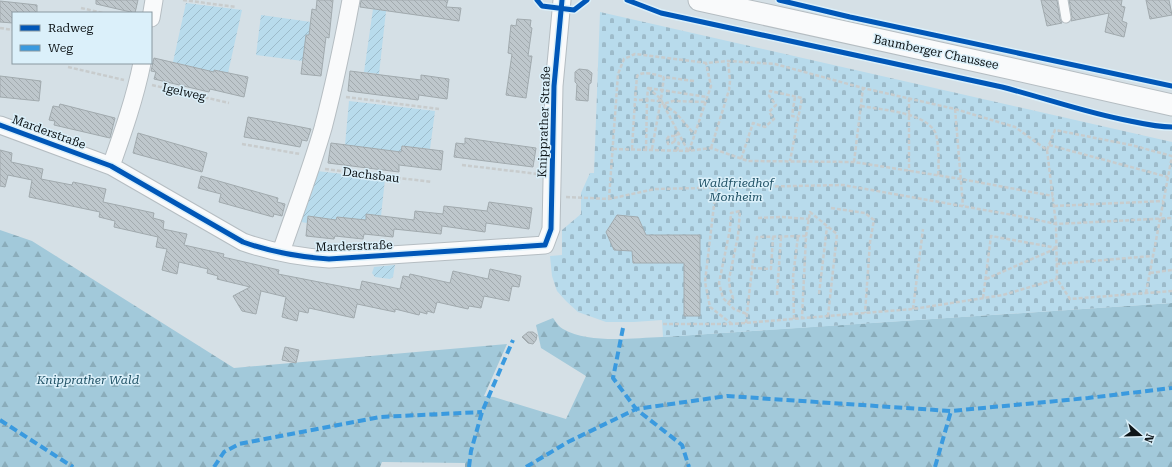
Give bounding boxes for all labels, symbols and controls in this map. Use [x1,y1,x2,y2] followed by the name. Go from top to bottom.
[12,12,152,64] legend
[48,21,94,35] text: Radweg
[872,32,1000,72] street label: Baumberger Chaussee
[48,41,73,55] text: Weg
[535,66,553,178] street label: Knipprather Straße
[161,80,207,104] street label: Igelweg
[10,112,88,152] street label: Marderstraße
[342,165,401,186] street label: Dachsbau
[698,176,775,204] park label: Waldfriedhof Monheim
[315,238,393,254] street label: Marderstraße
[36,373,140,387] park label: Knipprather Wald
[1120,415,1160,455] north arrow
[1141,432,1156,445] text: N

